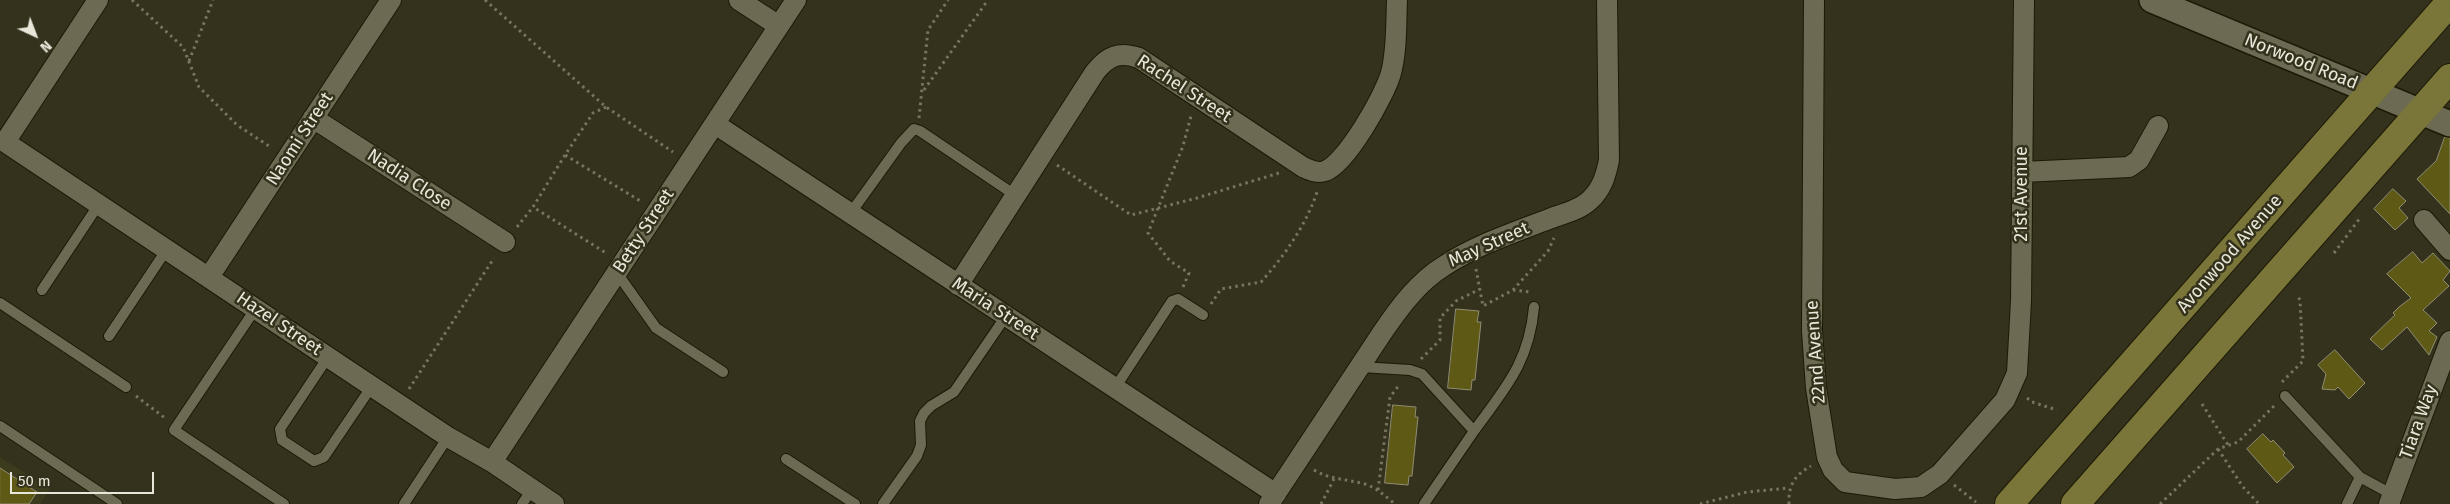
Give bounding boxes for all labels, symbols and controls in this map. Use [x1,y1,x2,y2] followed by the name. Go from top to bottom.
[10,10,60,60] north arrow
[2241,29,2361,95] street label: Norwood Road
[36,37,55,56] text: N
[1133,50,1235,128] street label: Rachel Street
[262,88,338,190] street label: Naomi Street
[363,145,455,215] street label: Nadia Close
[2011,146,2033,242] street label: 21st Avenue
[609,185,679,277] street label: Betty Street
[2173,191,2287,317] street label: Avonwood Avenue
[1445,218,1533,272] street label: May Street
[948,273,1042,345] street label: Maria Street
[232,288,326,360] street label: Hazel Street
[1802,300,1830,404] street label: 22nd Avenue
[2396,382,2442,462] street label: Tiara Way
[12,462,156,494] scale bar
[18,472,51,490] text: 50 m

